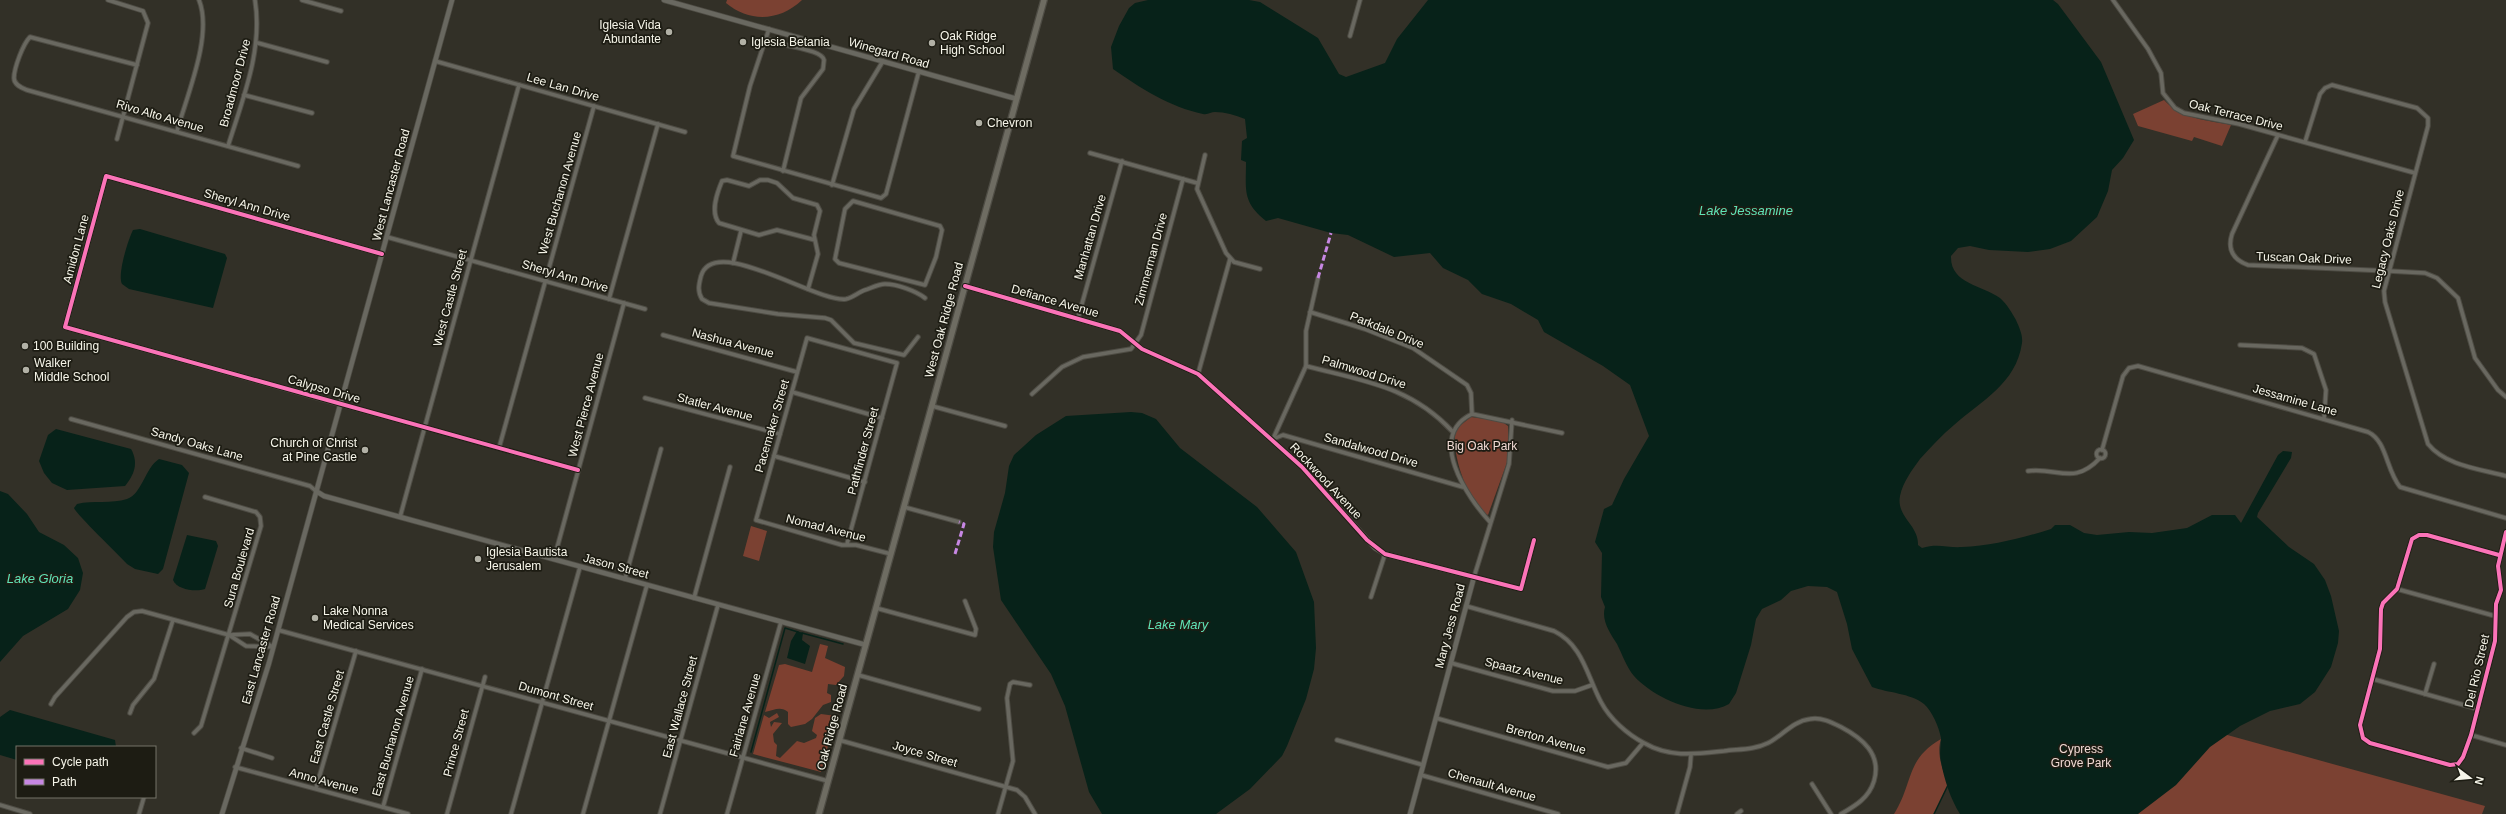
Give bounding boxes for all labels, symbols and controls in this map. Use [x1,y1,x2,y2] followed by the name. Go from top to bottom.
[599,18,661,46] place label: Iglesia Vida Abundante
[664,27,674,37] marker: Iglesia Vida Abundante
[940,29,1005,57] place label: Oak Ridge High School
[751,35,830,49] place label: Iglesia Betania
[847,35,931,71] street label: Winegard Road
[217,37,254,129] street label: Broadmoor Drive
[738,37,748,47] marker: Iglesia Betania
[927,38,937,48] marker: Oak Ridge High School
[525,70,601,104] street label: Lee Lan Drive
[115,97,206,135] street label: Rivo Alto Avenue
[2187,97,2285,134] street label: Oak Terrace Drive
[987,116,1032,130] place label: Chevron
[974,118,984,128] marker: Chevron
[369,128,413,242] street label: West Lancaster Road
[536,129,584,256] street label: West Buchanon Avenue
[202,186,292,224] street label: Sheryl Ann Drive
[2369,188,2407,290] street label: Legacy Oaks Drive
[1071,192,1109,281] street label: Manhattan Drive
[1699,203,1793,218] water label: Lake Jessamine
[1132,211,1170,307] street label: Zimmerman Drive
[60,213,92,285] street label: Amidon Lane
[430,247,470,348] street label: West Castle Street
[2256,249,2352,267] street label: Tuscan Oak Drive
[520,257,610,295] street label: Sheryl Ann Drive
[922,261,966,379] street label: West Oak Ridge Road
[1010,282,1101,320] street label: Defiance Avenue
[1348,309,1426,351] street label: Parkdale Drive
[690,325,776,361] street label: Nashua Avenue
[33,339,99,353] place label: 100 Building
[20,341,30,351] marker: 100 Building
[565,351,607,459] street label: West Pierce Avenue
[1320,353,1408,392] street label: Palmwood Drive
[34,356,109,384] place label: Walker Middle School
[21,365,31,375] marker: Walker Middle School
[286,372,362,406] street label: Calypso Drive
[752,377,792,474] street label: Pacemaker Street
[2251,381,2339,419] street label: Jessamine Lane
[676,390,755,424] street label: Statler Avenue
[845,405,882,496] street label: Pathfinder Street
[149,424,245,464] street label: Sandy Oaks Lane
[1322,430,1420,470] street label: Sandalwood Drive
[270,436,358,464] place label: Church of Christ at Pine Castle
[1447,439,1518,453] park label: Big Oak Park
[1287,440,1365,522] street label: Rockwood Avenue
[360,445,370,455] marker: Church of Christ at Pine Castle
[785,511,868,545] street label: Nomad Avenue
[221,526,257,610] street label: Sura Boulevard
[486,545,568,573] place label: Iglesia Bautista Jerusalem
[582,551,651,582] street label: Jason Street
[473,554,483,564] marker: Iglesia Bautista Jerusalem
[7,571,73,586] water label: Lake Gloria
[1432,582,1468,670] street label: Mary Jess Road
[239,594,283,706] street label: East Lancaster Road
[323,604,414,632] place label: Lake Nonna Medical Services
[310,613,320,623] marker: Lake Nonna Medical Services
[1148,617,1210,632] water label: Lake Mary
[2462,632,2492,709] street label: Del Rio Street
[660,654,701,759] street label: East Wallace Street
[1483,654,1565,688] street label: Spaatz Avenue
[307,668,347,765] street label: East Castle Street
[726,671,764,759] street label: Fairlane Avenue
[369,674,417,798] street label: East Buchanon Avenue
[517,679,596,714] street label: Dumont Street
[814,682,850,772] street label: Oak Ridge Road
[440,707,472,778] street label: Prince Street
[1504,721,1588,757] street label: Brerton Avenue
[891,738,960,770] street label: Joyce Street
[2051,742,2112,770] park label: Cypress Grove Park
[16,746,156,798] legend
[52,755,109,769] text: Cycle path
[2450,758,2490,798] north arrow
[288,765,361,797] street label: Anno Avenue
[1446,766,1538,804] street label: Chenault Avenue
[52,775,77,789] text: Path
[2473,775,2486,786] text: N

